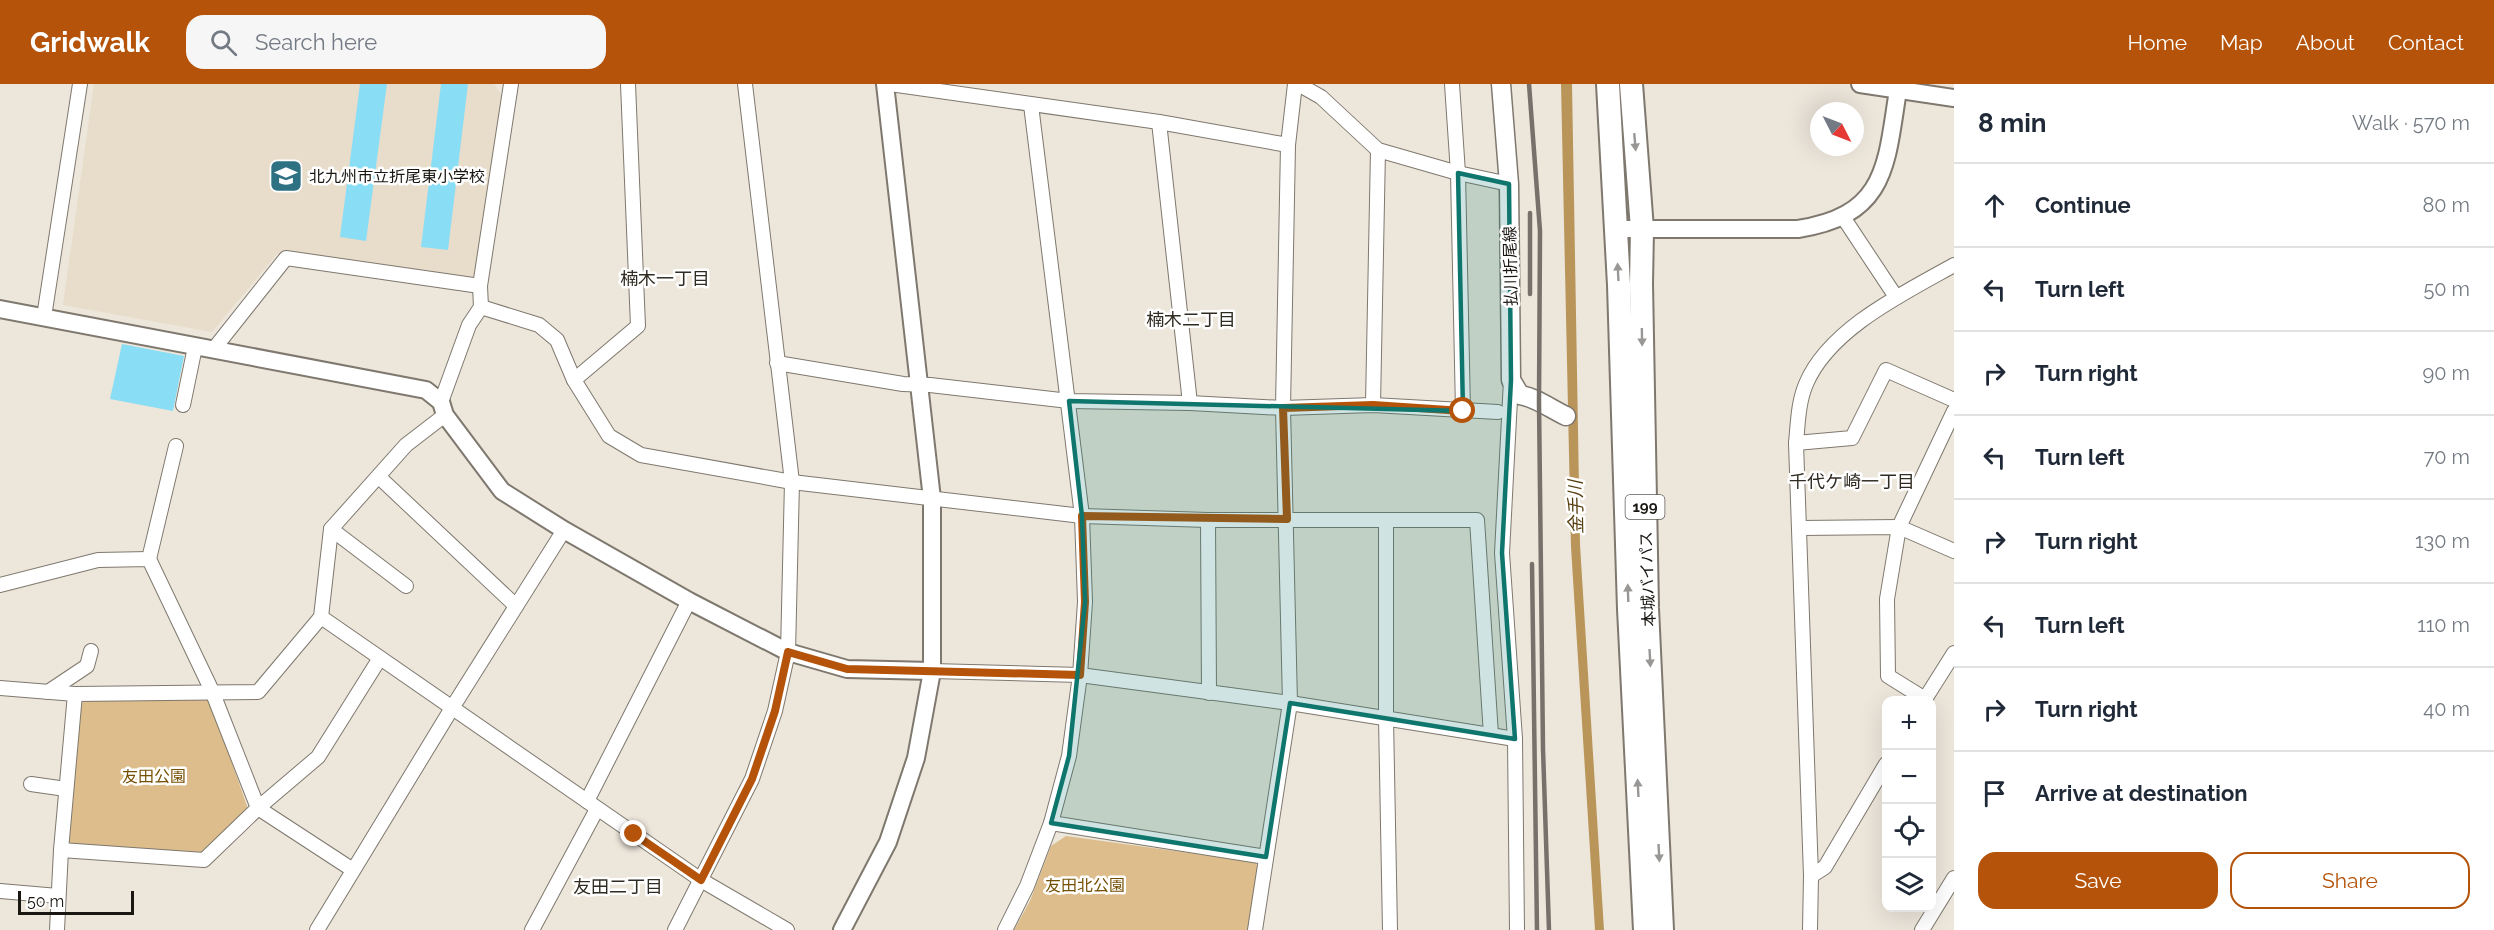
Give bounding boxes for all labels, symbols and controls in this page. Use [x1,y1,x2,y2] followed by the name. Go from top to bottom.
[186,15,606,69] search box
[30,26,150,59] text: Gridwalk
[207,26,240,59] icon: search
[255,29,377,55] text: Search here
[2128,30,2187,55] text: Home
[2220,30,2263,55] text: Map
[2296,30,2355,55] text: About
[2388,30,2464,55] text: Contact
[1810,102,1864,156] north arrow
[1978,108,2046,138] text: 8 min
[2352,111,2470,135] text: Walk · 570 m
[1630,133,1640,152] one-way arrow
[268,158,304,194] school or university icon: 北九州市立折尾東小学校
[309,167,485,186] place label: 北九州市立折尾東小学校
[1978,189,2011,222] icon: ahead
[2035,192,2131,218] text: Continue
[2422,193,2470,217] text: 80 m
[1500,226,1521,306] street label: 払川折尾線
[1614,263,1623,282] one-way arrow
[620,268,710,289] district label: 楠木一丁目
[1978,273,2011,306] icon: left
[2035,276,2125,302] text: Turn left
[2423,277,2470,301] text: 50 m
[1146,309,1236,330] district label: 楠木二丁目
[1637,328,1647,347] one-way arrow
[1978,357,2011,390] icon: right
[2035,360,2138,386] text: Turn right
[2423,361,2470,385] text: 90 m
[1449,397,1475,423] route start
[1978,441,2011,474] icon: left
[2035,444,2125,470] text: Turn left
[2424,445,2470,469] text: 70 m
[1789,471,1915,492] district label: 千代ケ崎一丁目
[1564,478,1586,534] water label: 金手川
[1626,495,1664,519] road number: 199
[1978,525,2011,558] icon: right
[2035,528,2138,554] text: Turn right
[2415,529,2470,553] text: 130 m
[1636,531,1659,627] street label: 本城バイパス
[1623,583,1633,602] one-way arrow
[1978,609,2011,642] icon: left
[2035,612,2125,638] text: Turn left
[2417,613,2470,637] text: 110 m
[1645,648,1654,667] one-way arrow
[1978,693,2011,726] icon: right
[1882,696,1936,912] map controls
[1882,696,1936,750] button: +
[2035,696,2138,722] text: Turn right
[2423,697,2470,721] text: 40 m
[1882,750,1936,804] button: −
[122,767,186,786] park label: 友田公園
[1978,777,2011,810] icon: arrive
[1634,778,1643,797] one-way arrow
[2035,780,2248,806] text: Arrive at destination
[1882,804,1936,858] button: locate
[620,820,646,846] route end
[1655,843,1664,862] one-way arrow
[1978,852,2218,909] button: Save
[2230,852,2470,909] button: Share
[1882,858,1936,912] button: layers
[573,876,663,897] district label: 友田二丁目
[1045,876,1125,895] park label: 友田北公園
[18,888,134,916] scale bar
[27,892,64,911] text: 50 m

